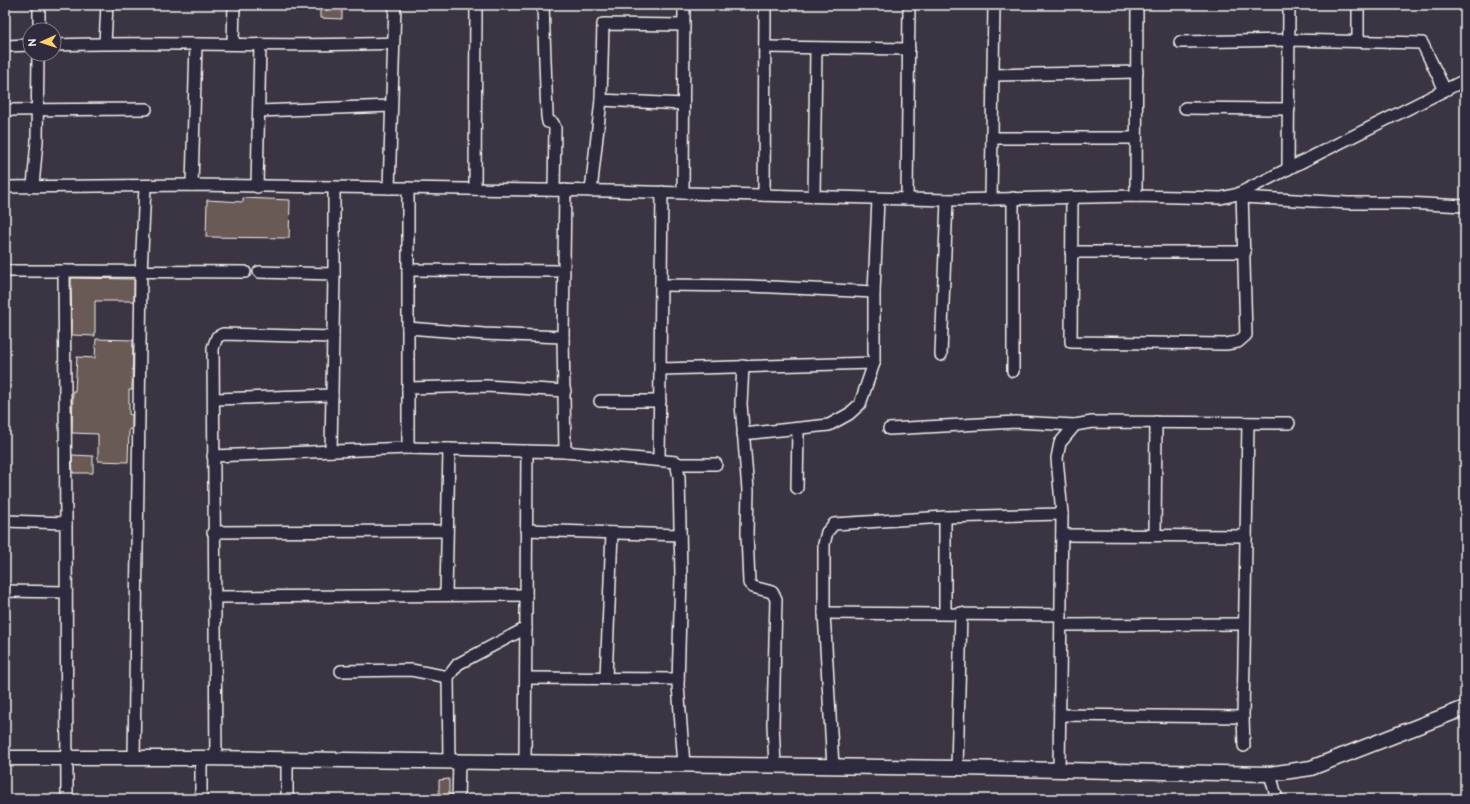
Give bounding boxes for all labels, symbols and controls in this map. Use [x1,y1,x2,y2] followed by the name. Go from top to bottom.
[22,22,62,62] north arrow
[26,38,39,47] text: N

